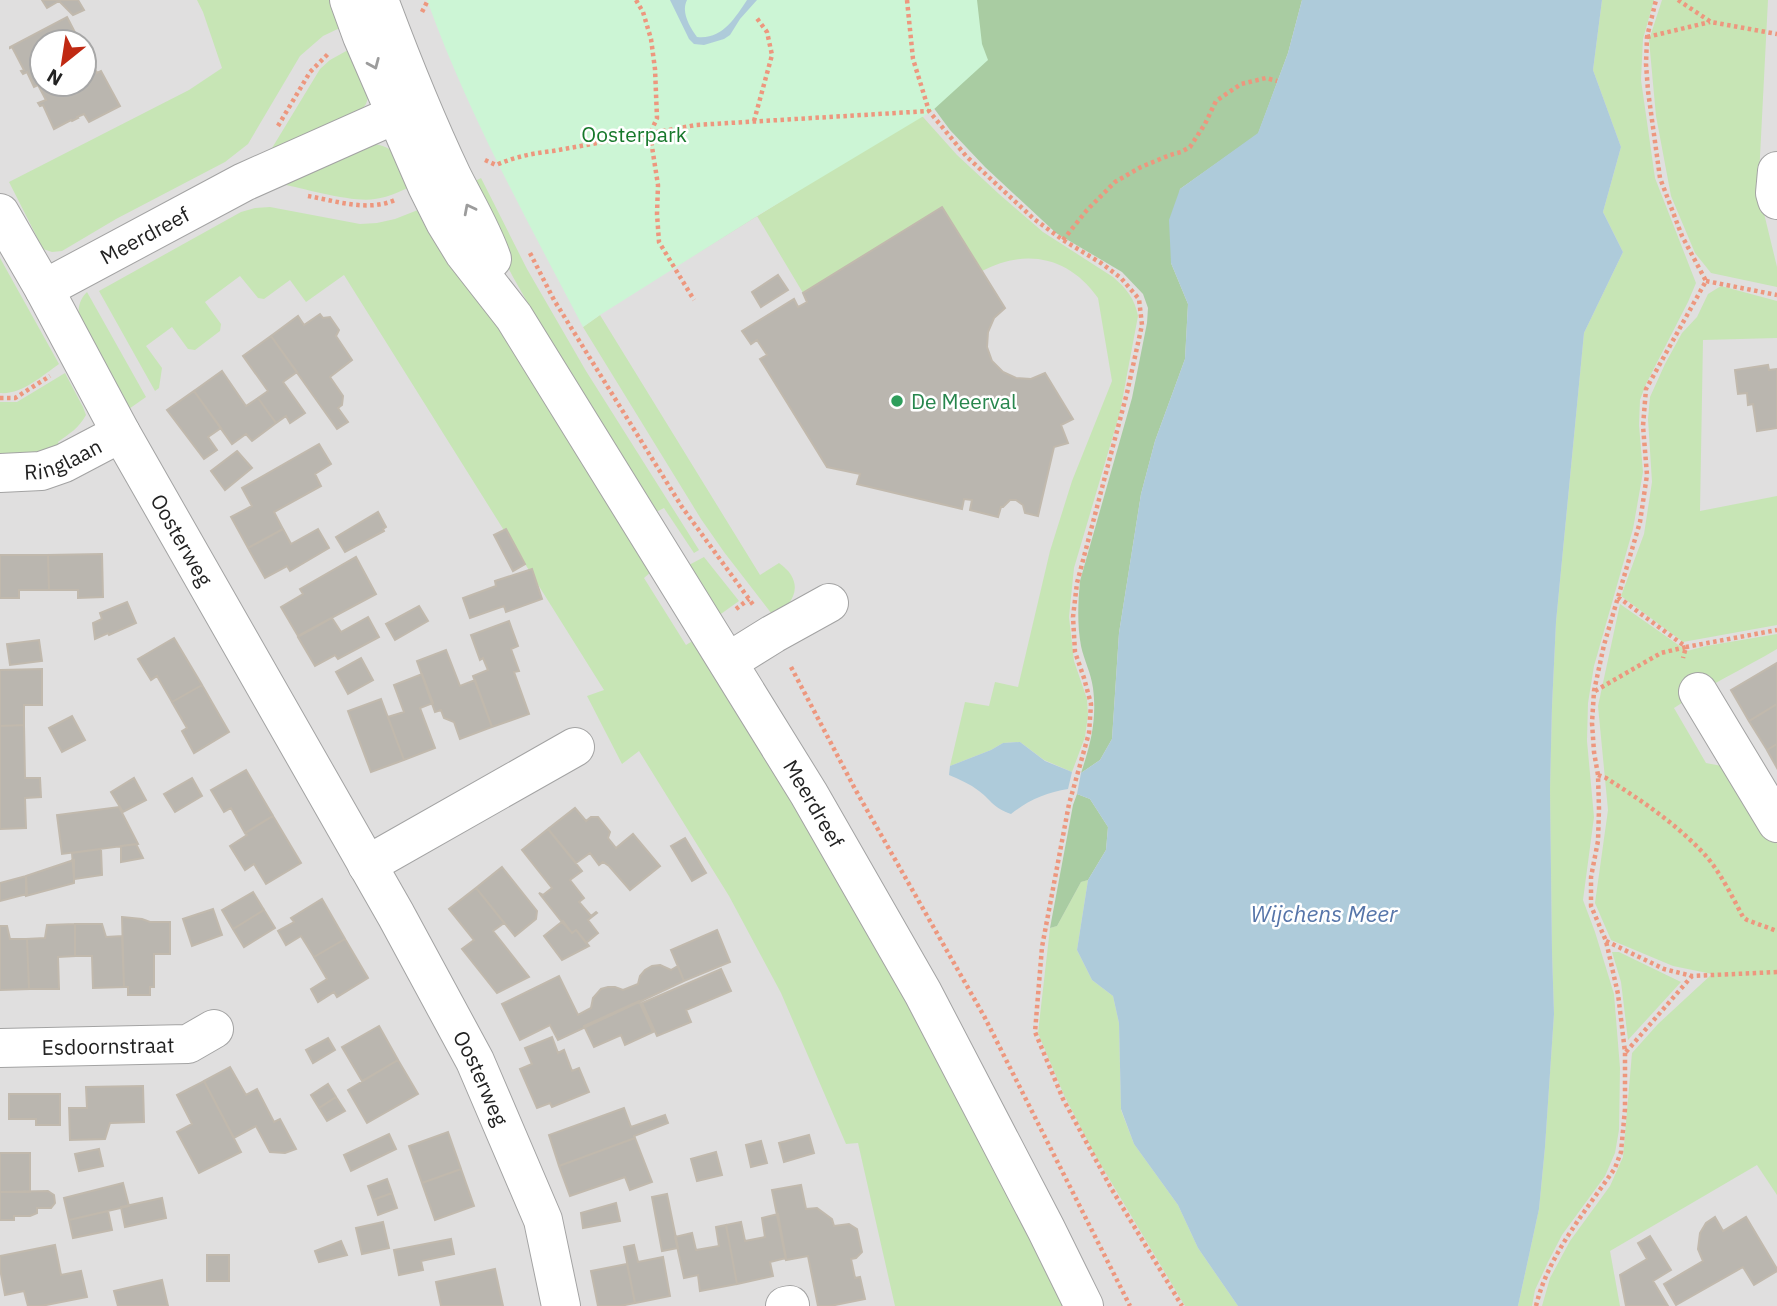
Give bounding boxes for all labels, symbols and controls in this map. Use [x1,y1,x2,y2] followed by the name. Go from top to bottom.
[28,28,98,98] north arrow
[366,56,380,69] one-way arrow
[43,64,66,92] text: N
[581,120,687,148] park label: Oosterpark
[95,200,194,271] street label: Meerdreef
[464,204,478,216] one-way arrow
[911,387,1017,415] place label: De Meerval
[889,393,905,409] marker: De Meerval
[23,432,106,486] street label: Ringlaan
[144,488,219,591] street label: Oosterweg
[777,754,851,853] street label: Meerdreef
[1251,898,1398,928] water label: Wijchens Meer
[447,1025,515,1130] street label: Oosterweg
[41,1030,175,1061] street label: Esdoornstraat

